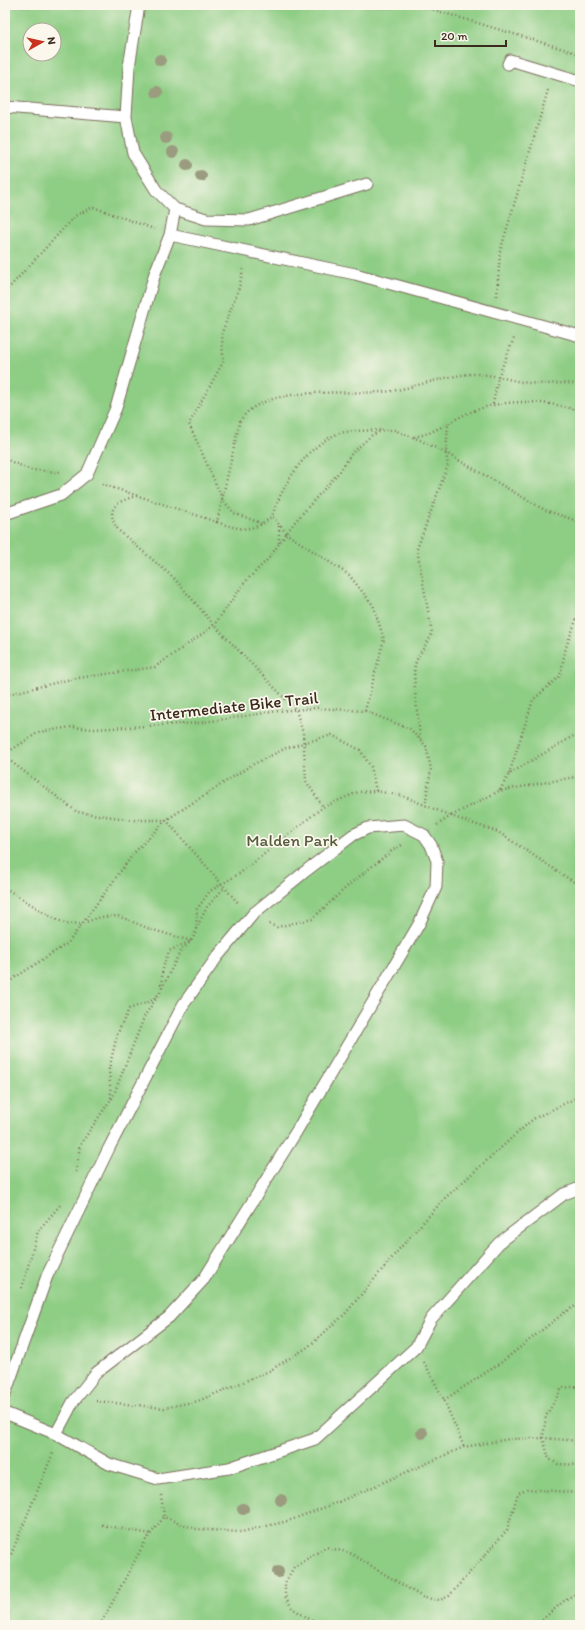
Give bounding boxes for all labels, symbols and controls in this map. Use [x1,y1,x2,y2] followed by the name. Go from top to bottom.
[22,22,62,62] north arrow
[435,22,506,48] scale bar
[441,29,468,43] text: 20 m
[44,36,58,45] text: N
[149,687,319,725] street label: Intermediate Bike Trail
[246,830,338,850] park label: Malden Park

